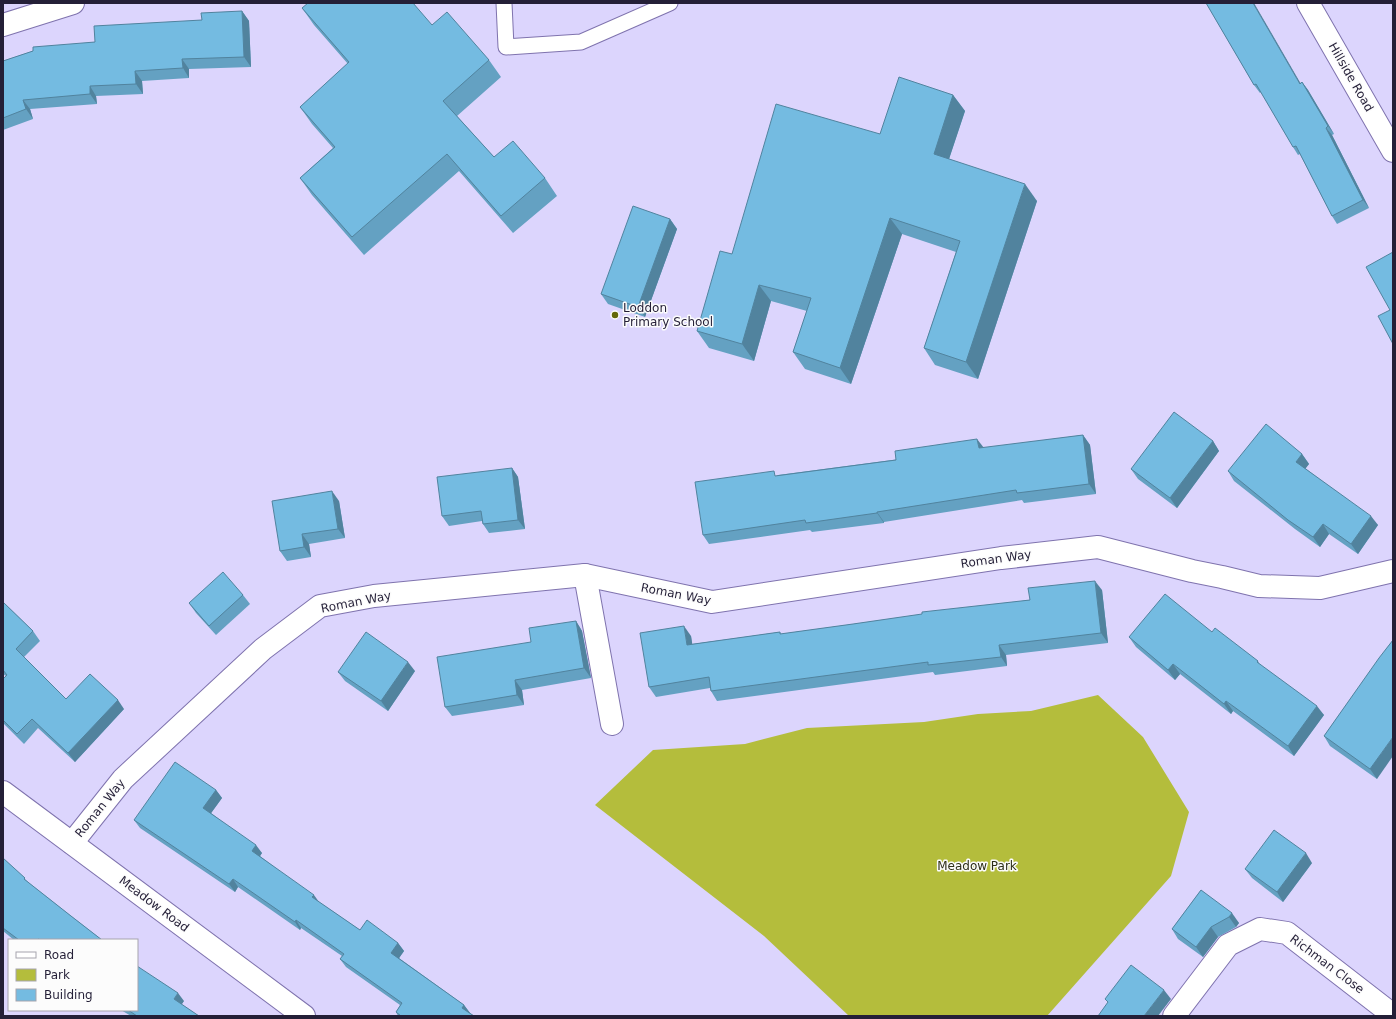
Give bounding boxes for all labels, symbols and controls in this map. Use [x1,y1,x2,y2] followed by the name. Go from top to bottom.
[1326,40,1376,114] street label: Hillside Road
[623,301,713,329] place label: Loddon Primary School
[610,310,620,320] marker: Loddon Primary School
[960,547,1032,571] street label: Roman Way
[640,580,712,608] street label: Roman Way
[320,588,392,616] street label: Roman Way
[72,776,128,840] street label: Roman Way
[937,859,1017,873] park label: Meadow Park
[116,873,192,935] street label: Meadow Road
[1287,932,1367,996] street label: Richman Close
[8,939,138,1011] legend
[44,948,74,962] text: Road
[44,968,70,982] text: Park
[44,988,93,1002] text: Building

